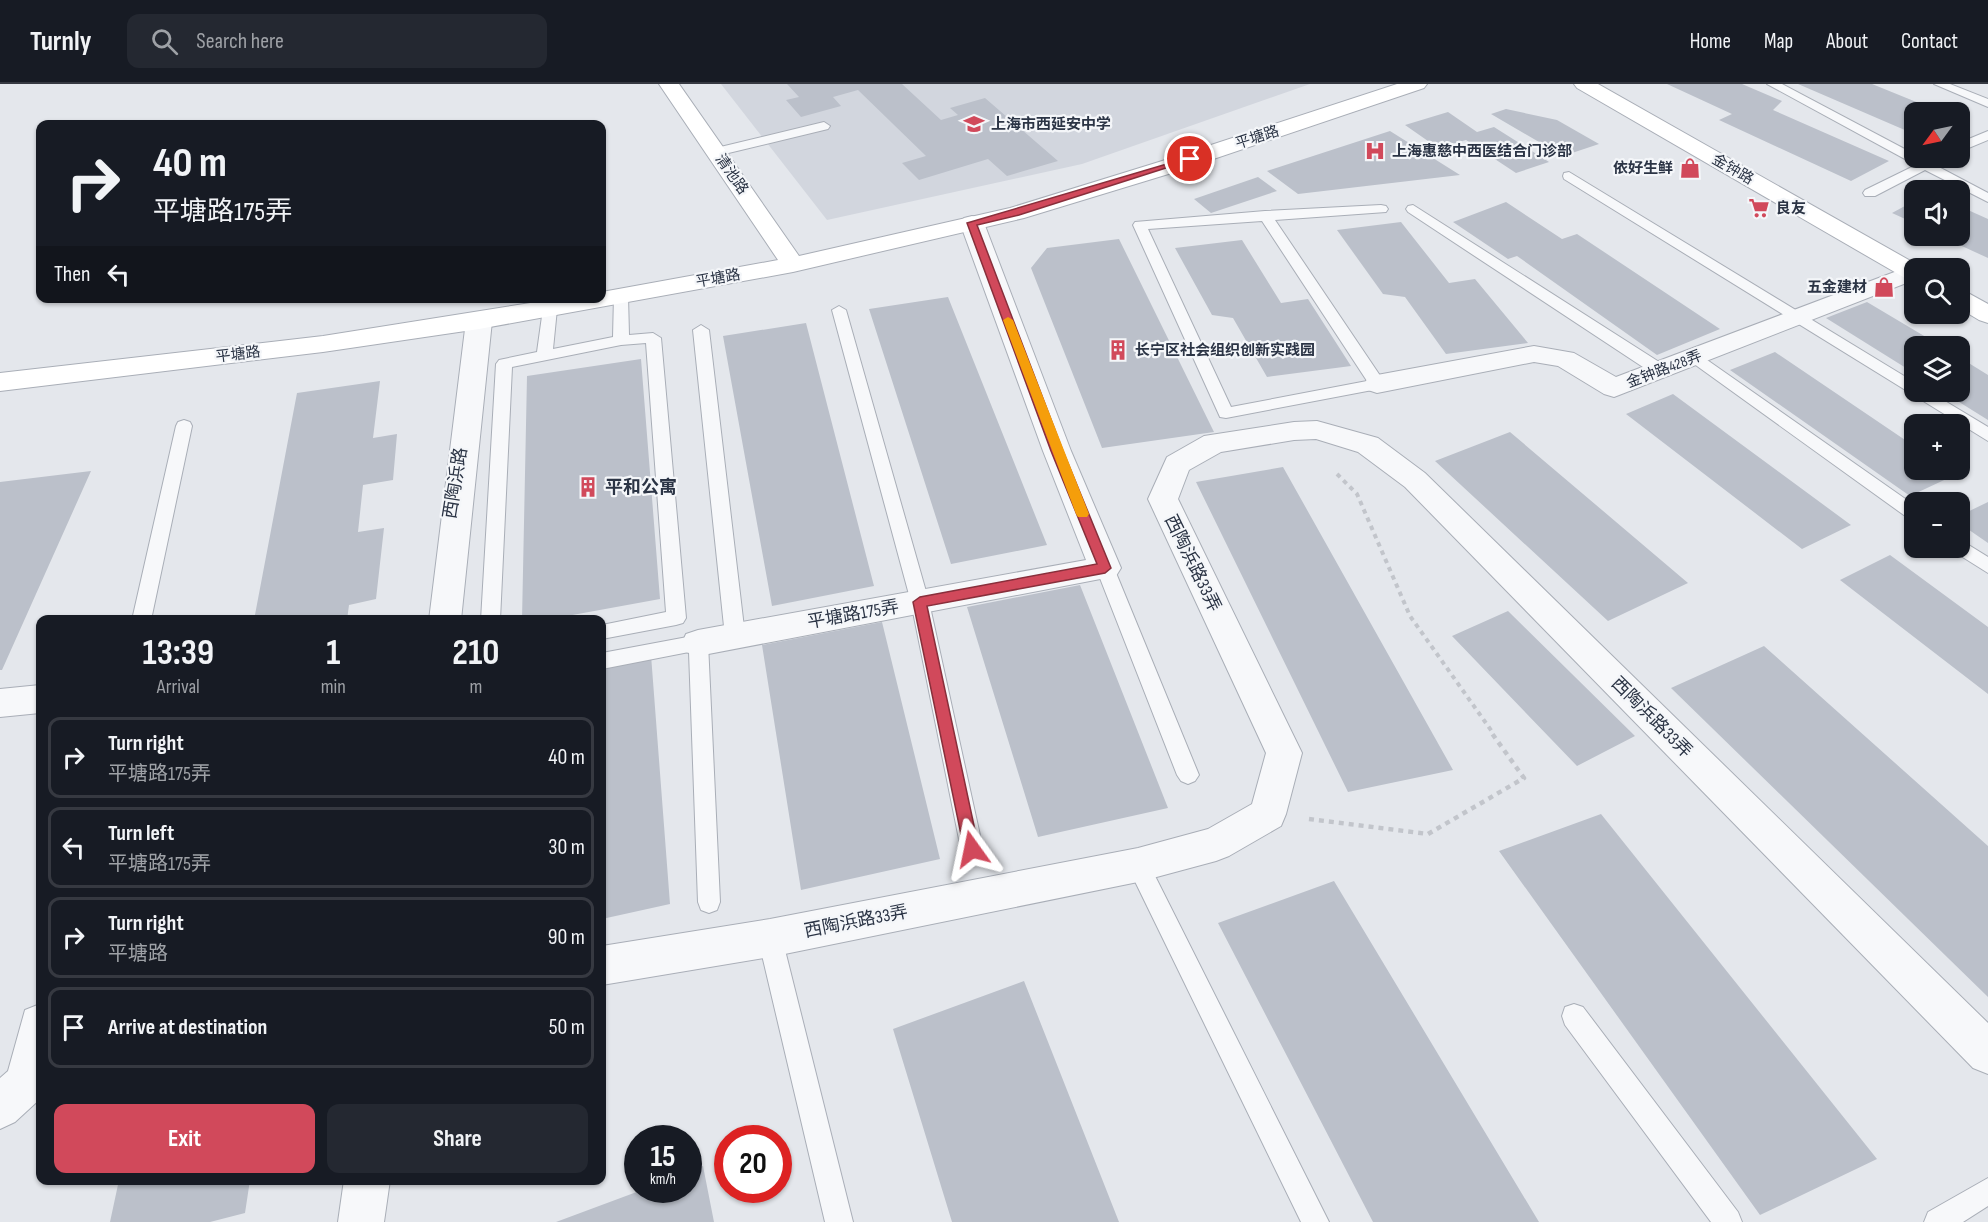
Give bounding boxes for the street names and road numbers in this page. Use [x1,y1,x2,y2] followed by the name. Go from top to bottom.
[1233,121,1281,153] street label: 平塘路
[711,150,752,198] street label: 清池路
[1709,150,1757,189] street label: 金钟路
[694,265,742,292] street label: 平塘路
[215,342,262,367] street label: 平塘路
[1624,346,1705,393] street label: 金钟路428弄
[439,446,471,520] street label: 西陶浜路
[1160,511,1225,615] street label: 西陶浜路33弄
[806,596,901,633] street label: 平塘路175弄
[1607,673,1696,762] street label: 西陶浜路33弄
[803,901,910,942] street label: 西陶浜路33弄

